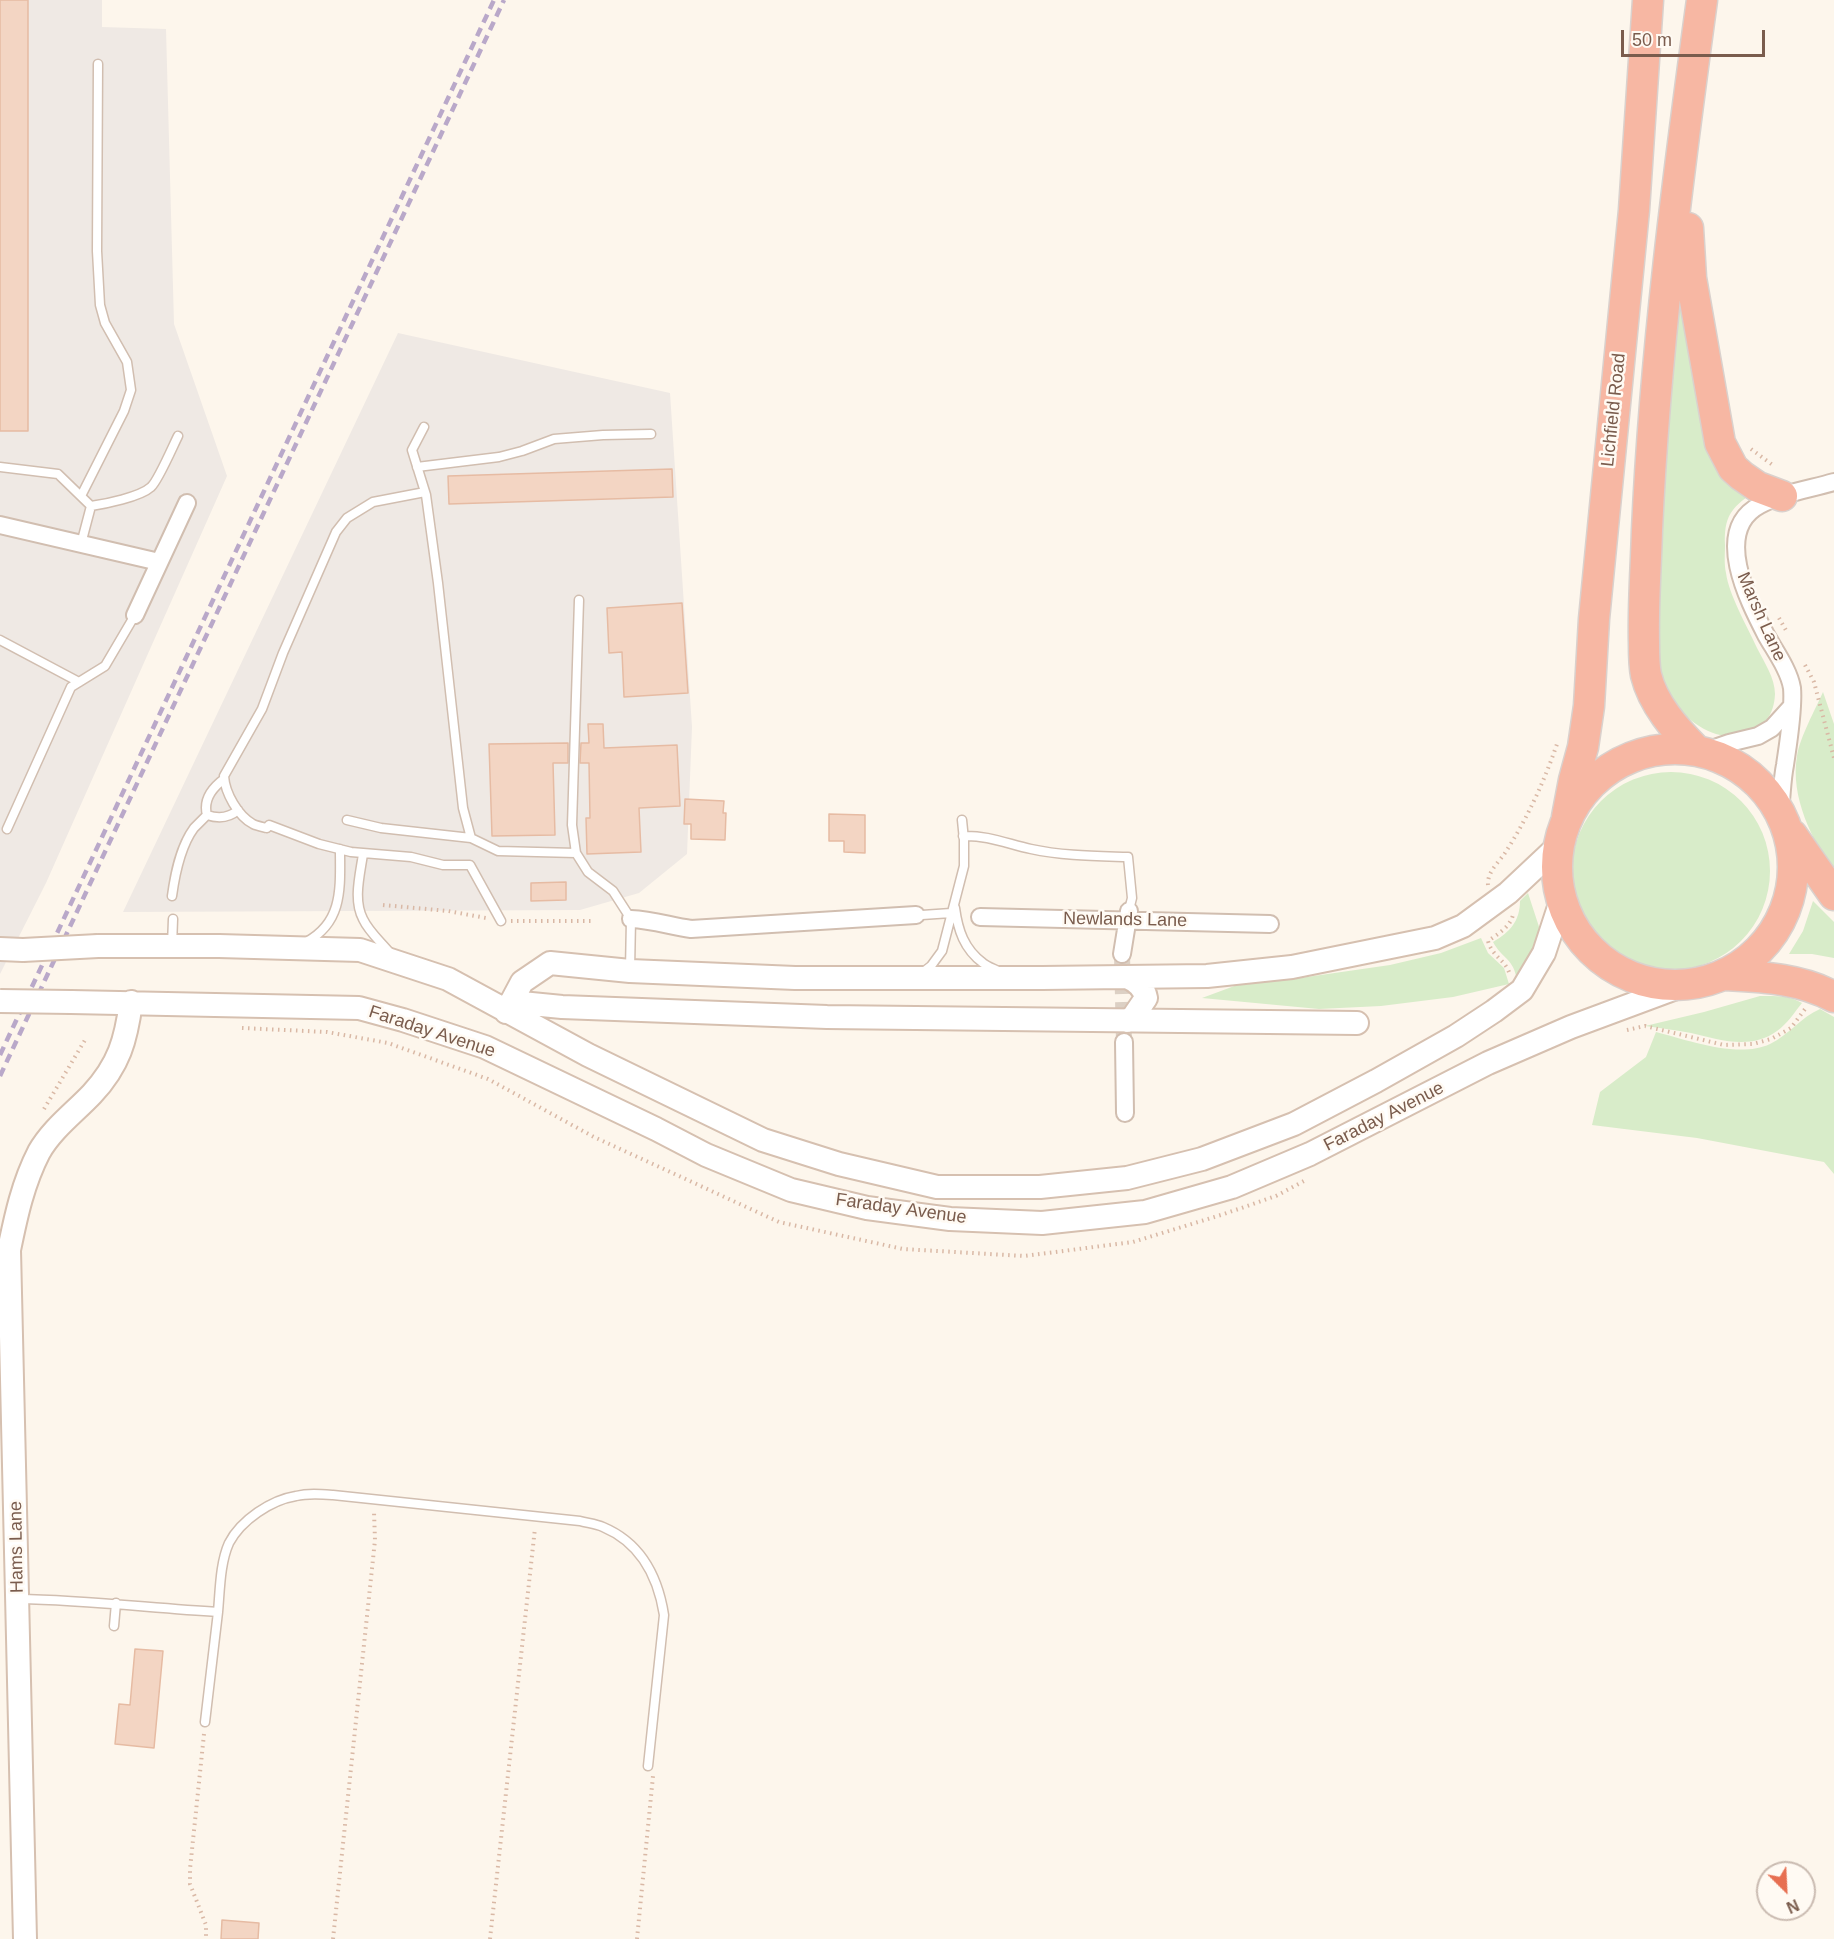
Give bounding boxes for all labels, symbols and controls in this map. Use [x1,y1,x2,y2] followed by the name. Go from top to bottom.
[1624,18,1768,56] scale bar
[1632,30,1672,50] text: 50 m
[1597,352,1631,468] street label: Lichfield Road
[1732,569,1790,665] street label: Marsh Lane
[1063,908,1187,932] street label: Newlands Lane
[366,1001,498,1063] street label: Faraday Avenue
[1320,1077,1448,1157] street label: Faraday Avenue
[834,1189,968,1229] street label: Faraday Avenue
[5,1501,29,1593] street label: Hams Lane
[1756,1861,1816,1921] north arrow
[1784,1896,1801,1916] text: N

